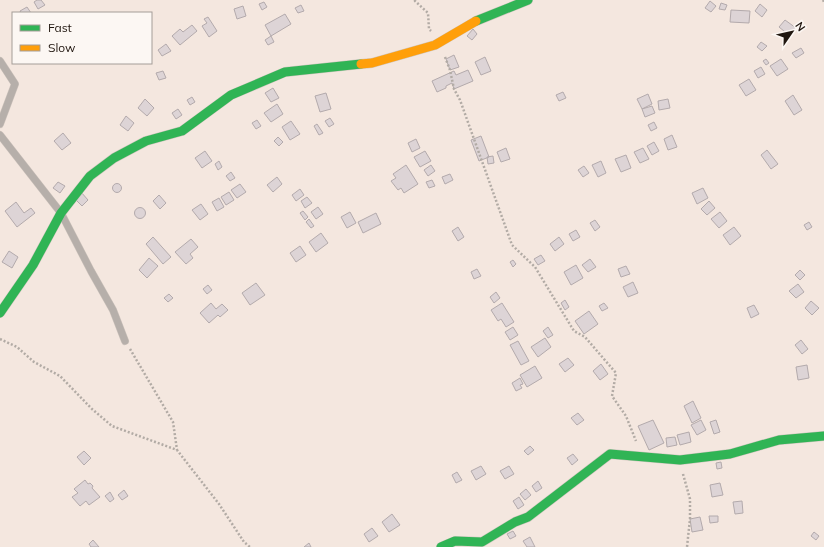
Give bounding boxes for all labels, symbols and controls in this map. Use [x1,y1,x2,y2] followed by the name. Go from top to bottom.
[12,12,152,64] legend
[772,12,812,52] north arrow
[792,19,808,34] text: N
[48,20,72,35] text: Fast
[48,40,76,55] text: Slow

